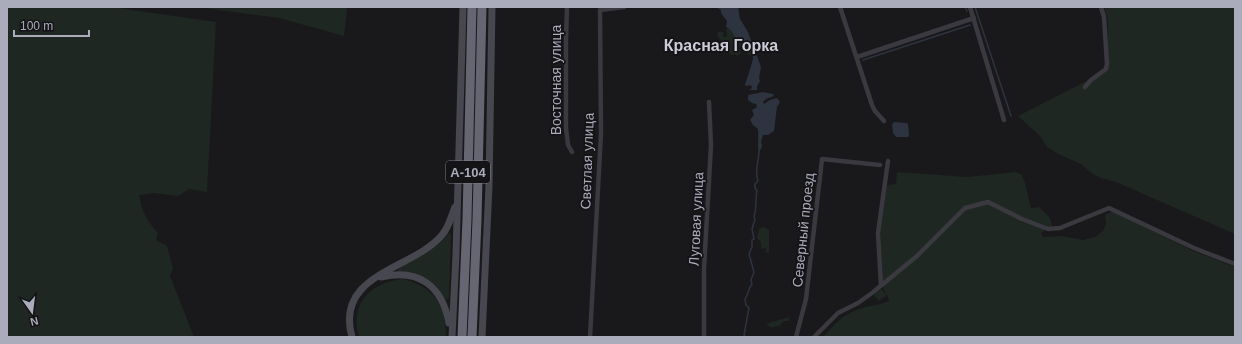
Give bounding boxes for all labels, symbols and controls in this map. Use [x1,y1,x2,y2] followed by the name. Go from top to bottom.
[14,12,89,38] scale bar
[20,19,53,33] text: 100 m
[548,24,564,135] street label: Восточная улица
[664,37,778,54] district label: Красная Горка
[577,112,597,210] street label: Светлая улица
[446,161,490,183] road number: А-104
[686,171,706,266] street label: Луговая улица
[789,172,817,288] street label: Северный проезд
[12,292,52,332] north arrow
[29,315,40,328] text: N

